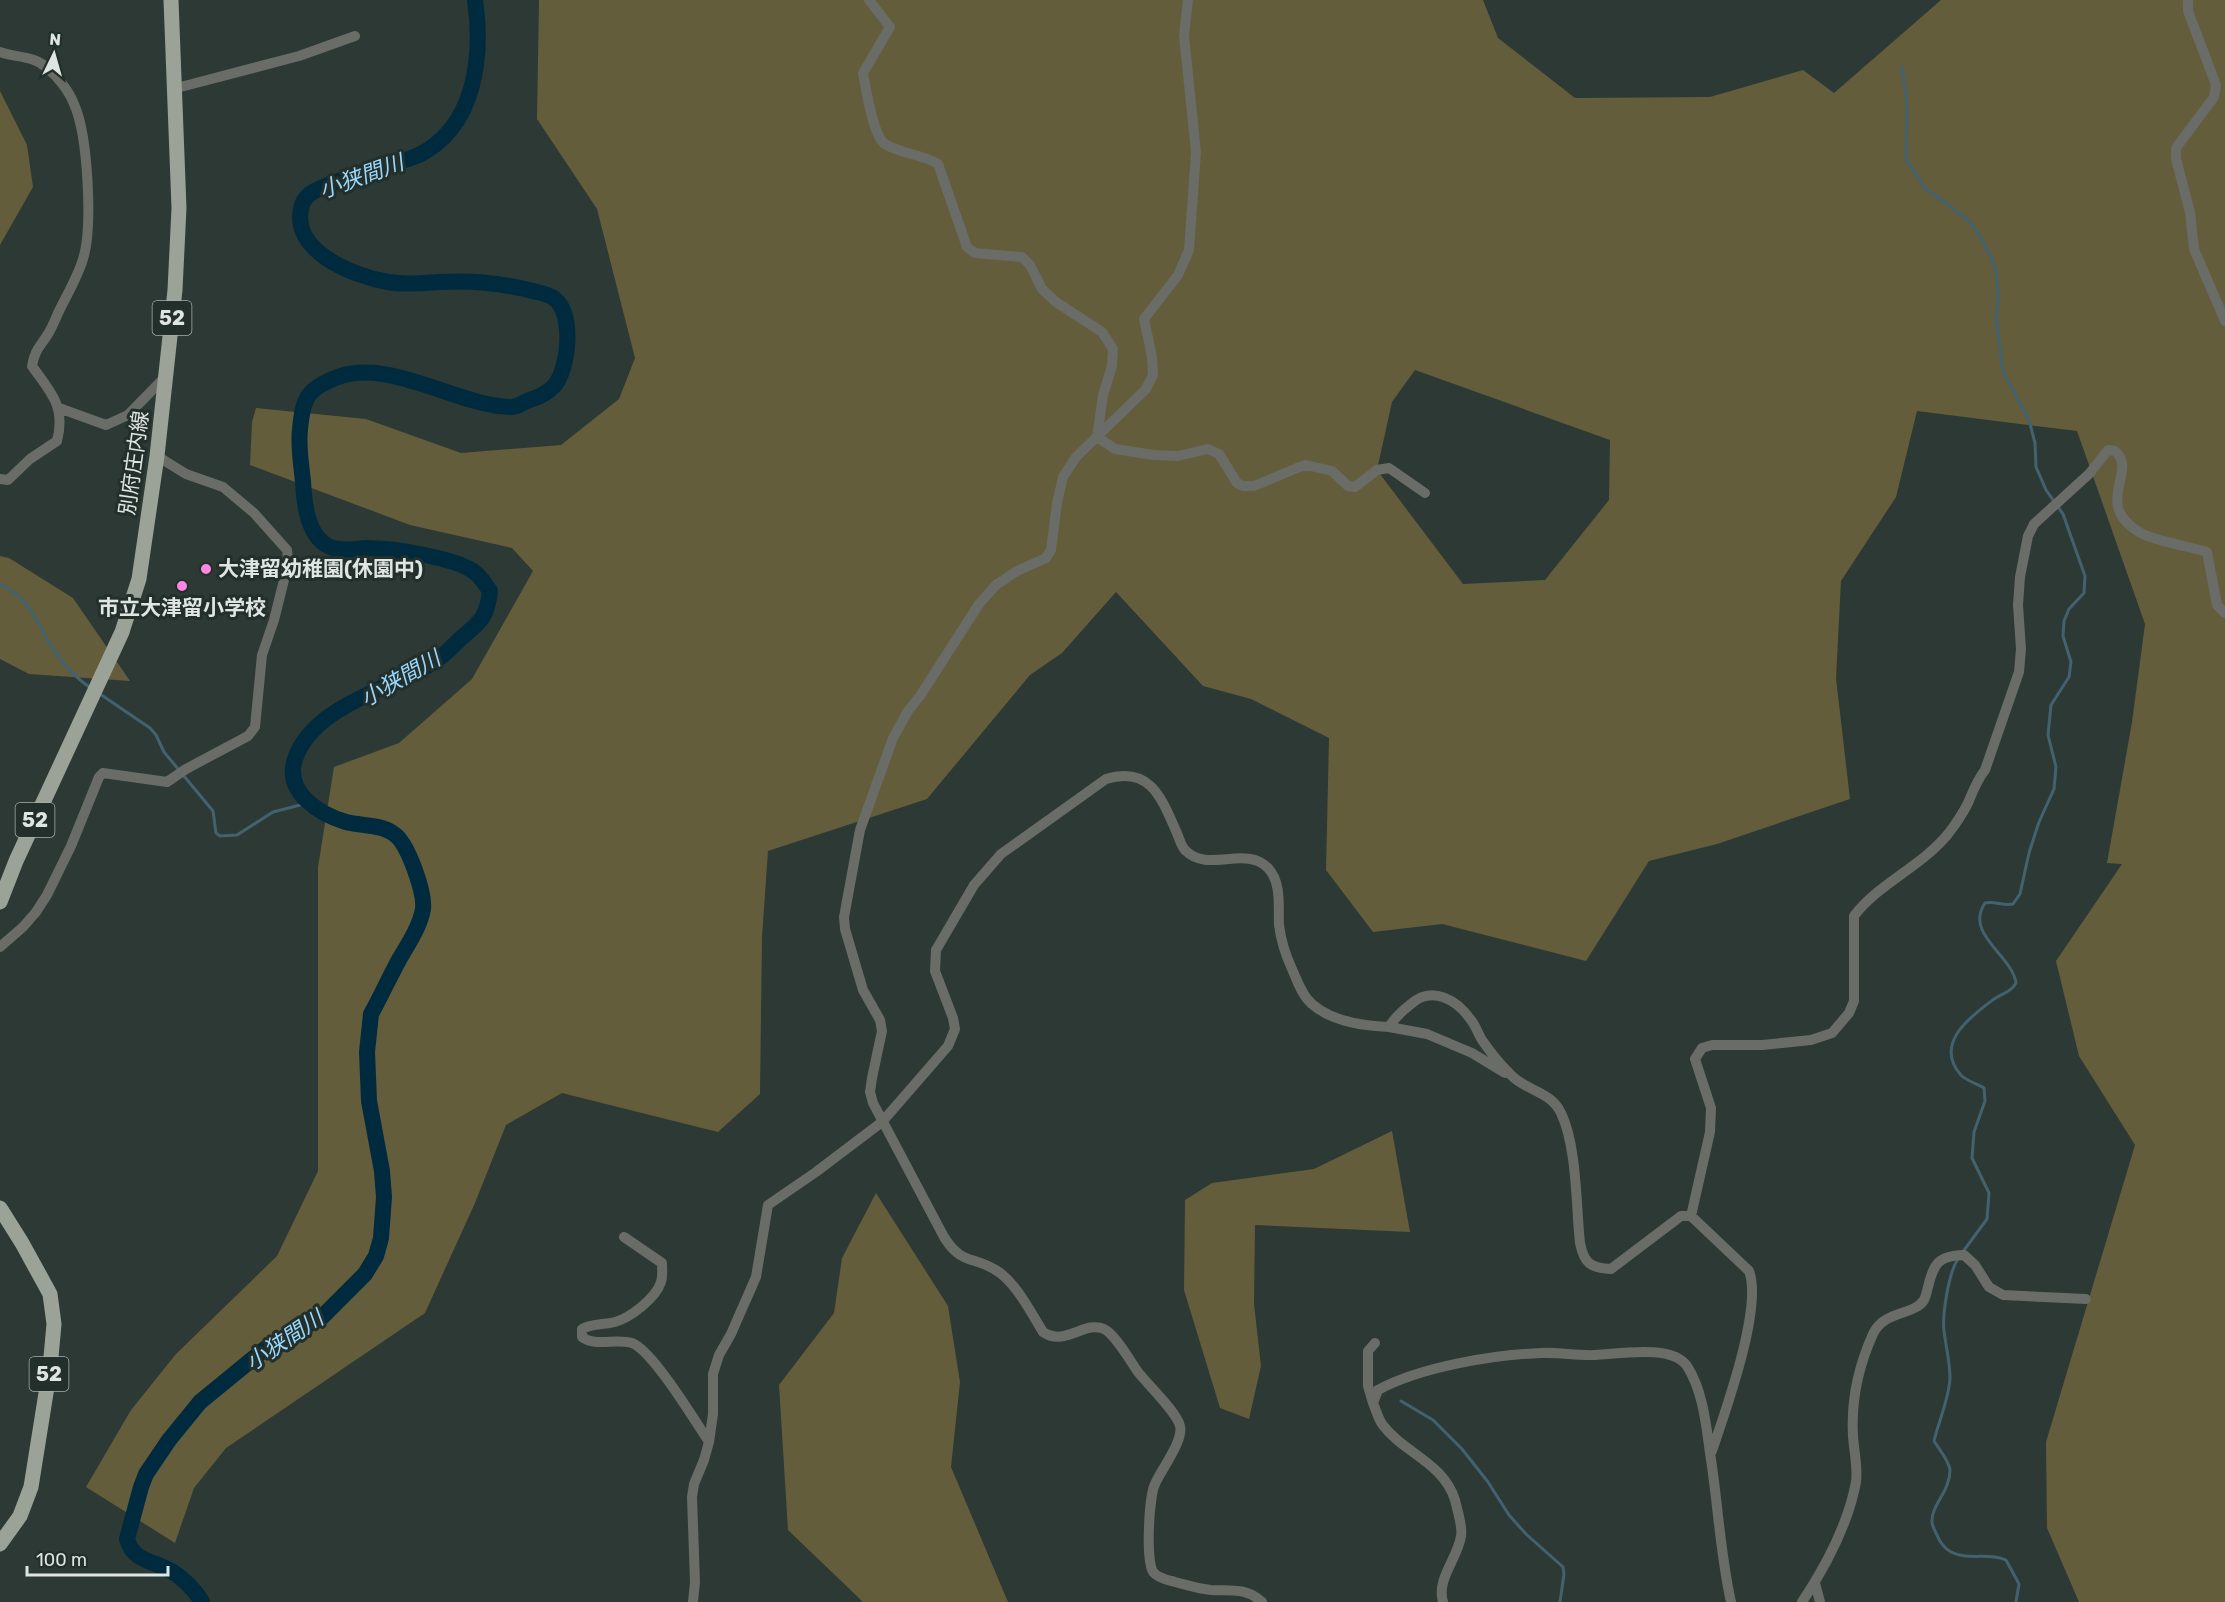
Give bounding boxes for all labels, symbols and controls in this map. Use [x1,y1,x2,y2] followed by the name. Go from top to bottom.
[24,24,84,84] north arrow
[49,30,62,50] text: N
[315,148,409,204] water label: 小狭間川
[152,301,192,335] road number: 52
[114,409,153,517] street label: 別府庄内線
[218,556,423,581] place label: 大津留幼稚園(休園中)
[199,562,213,576] marker: 大津留幼稚園(休園中)
[175,579,189,593] marker: 市立大津留小学校
[98,595,266,620] place label: 市立大津留小学校
[355,644,447,712] water label: 小狭間川
[15,803,54,837] road number: 52
[240,1304,330,1376] water label: 小狭間川
[29,1357,68,1391] road number: 52
[27,1539,168,1577] scale bar
[36,1549,87,1571] text: 100 m

